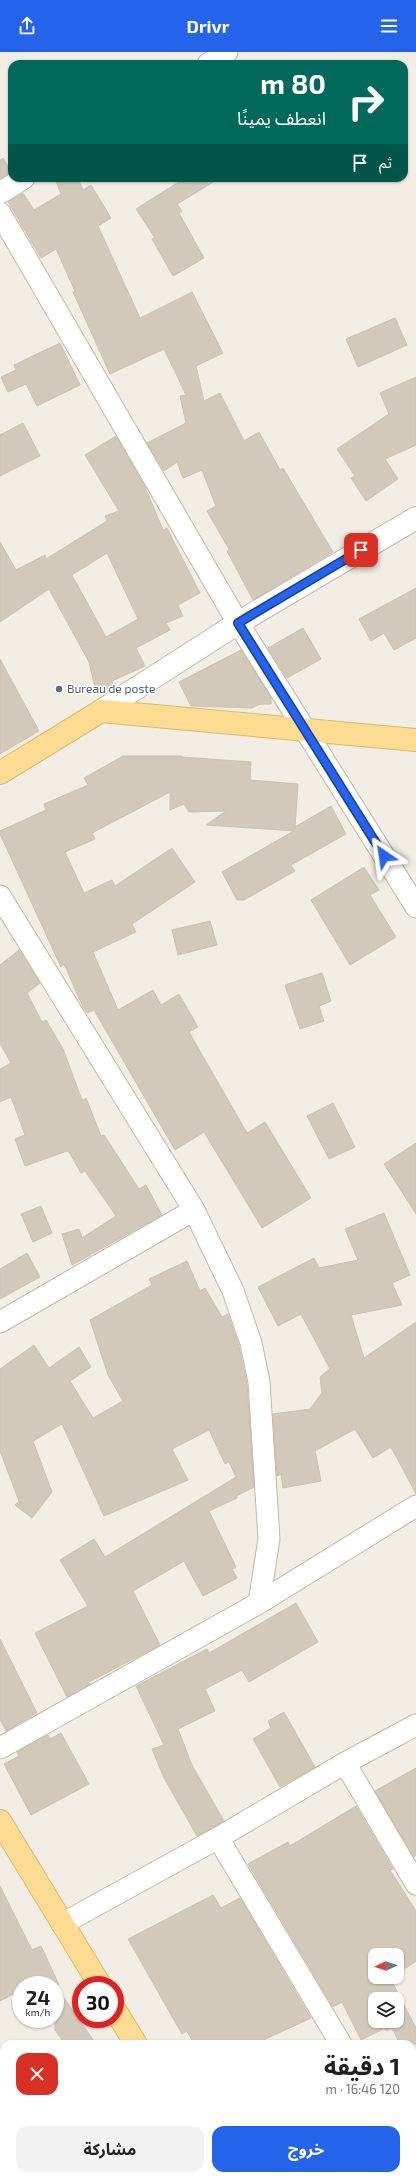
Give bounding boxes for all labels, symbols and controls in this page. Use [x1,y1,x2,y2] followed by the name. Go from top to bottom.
[16,15,38,37] icon: share
[187,15,229,37] text: Drivr
[378,15,400,37] icon: menu
[260,66,326,100] text: 80 m
[340,76,392,128] icon: right
[237,107,326,129] text: انعطف يمينًا
[349,152,371,174] icon: arrive
[379,153,392,171] text: ثم
[344,533,378,567] pin
[350,539,372,561] icon: arrive
[67,681,155,695] place label: Bureau de poste
[54,684,64,694] marker: Bureau de poste
[363,835,405,877] position arrow
[368,1948,404,1984] north arrow
[368,1948,404,2028] map controls
[72,1976,124,2028] speed limit sign: 30
[26,1985,50,2009] text: 24
[368,1992,404,2028] button: layers
[26,2006,50,2018] text: km/h
[324,2051,400,2080] text: 1 دقيقة
[16,2053,58,2095] button: close
[325,2081,400,2097] text: 120 m · 16:46
[16,2126,204,2172] button: مشاركة
[212,2126,400,2172] button: خروج

